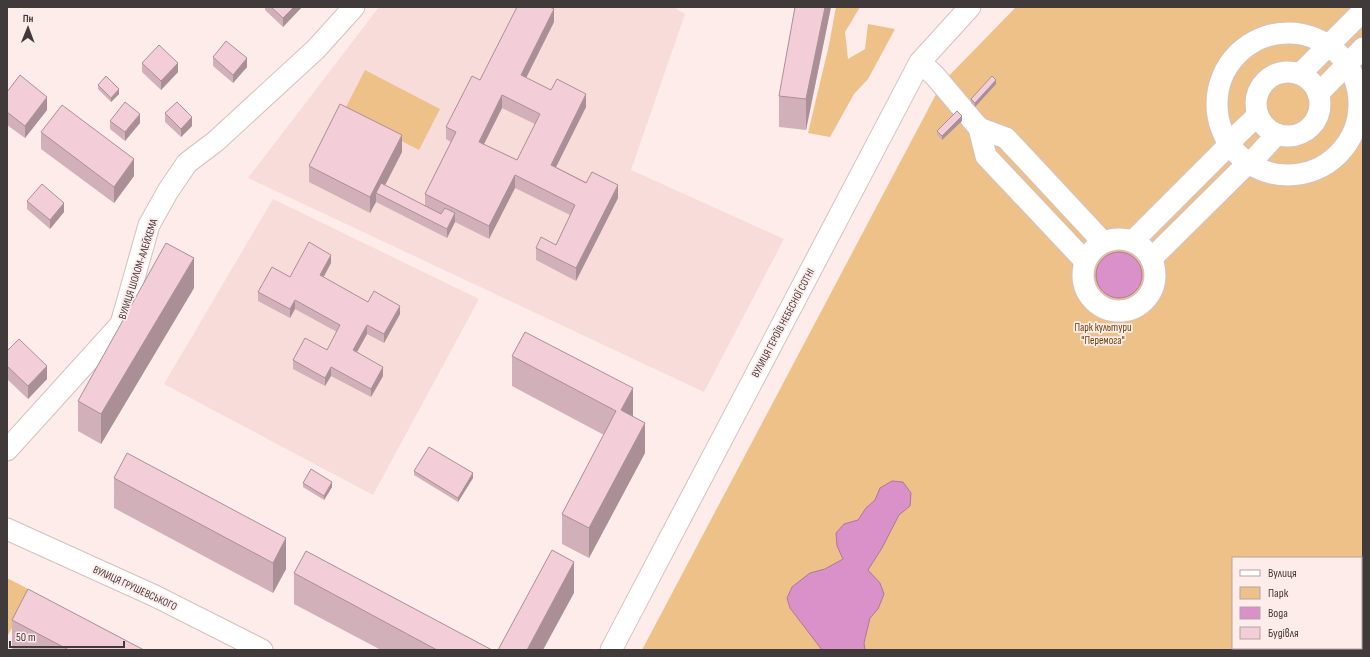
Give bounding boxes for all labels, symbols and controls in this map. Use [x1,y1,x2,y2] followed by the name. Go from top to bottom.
[8,8,48,48] north arrow
[23,12,34,25] text: Пн
[115,217,160,321] street label: ВУЛИЦЯ ШОЛОМ-АЛЕЙХЕМА
[749,266,817,380] street label: ВУЛИЦЯ ГЕРОЇВ НЕБЕСНОЇ СОТНІ
[1074,321,1132,347] park label: Парк культури "Перемога"
[1232,557,1362,649] legend
[91,563,179,613] street label: ВУЛИЦЯ ГРУШЕВСЬКОГО
[1268,566,1297,581] text: Вулиця
[1268,586,1289,601] text: Парк
[1268,606,1288,621] text: Вода
[10,623,124,649] scale bar
[1268,626,1299,641] text: Будівля
[16,630,36,645] text: 50 m

